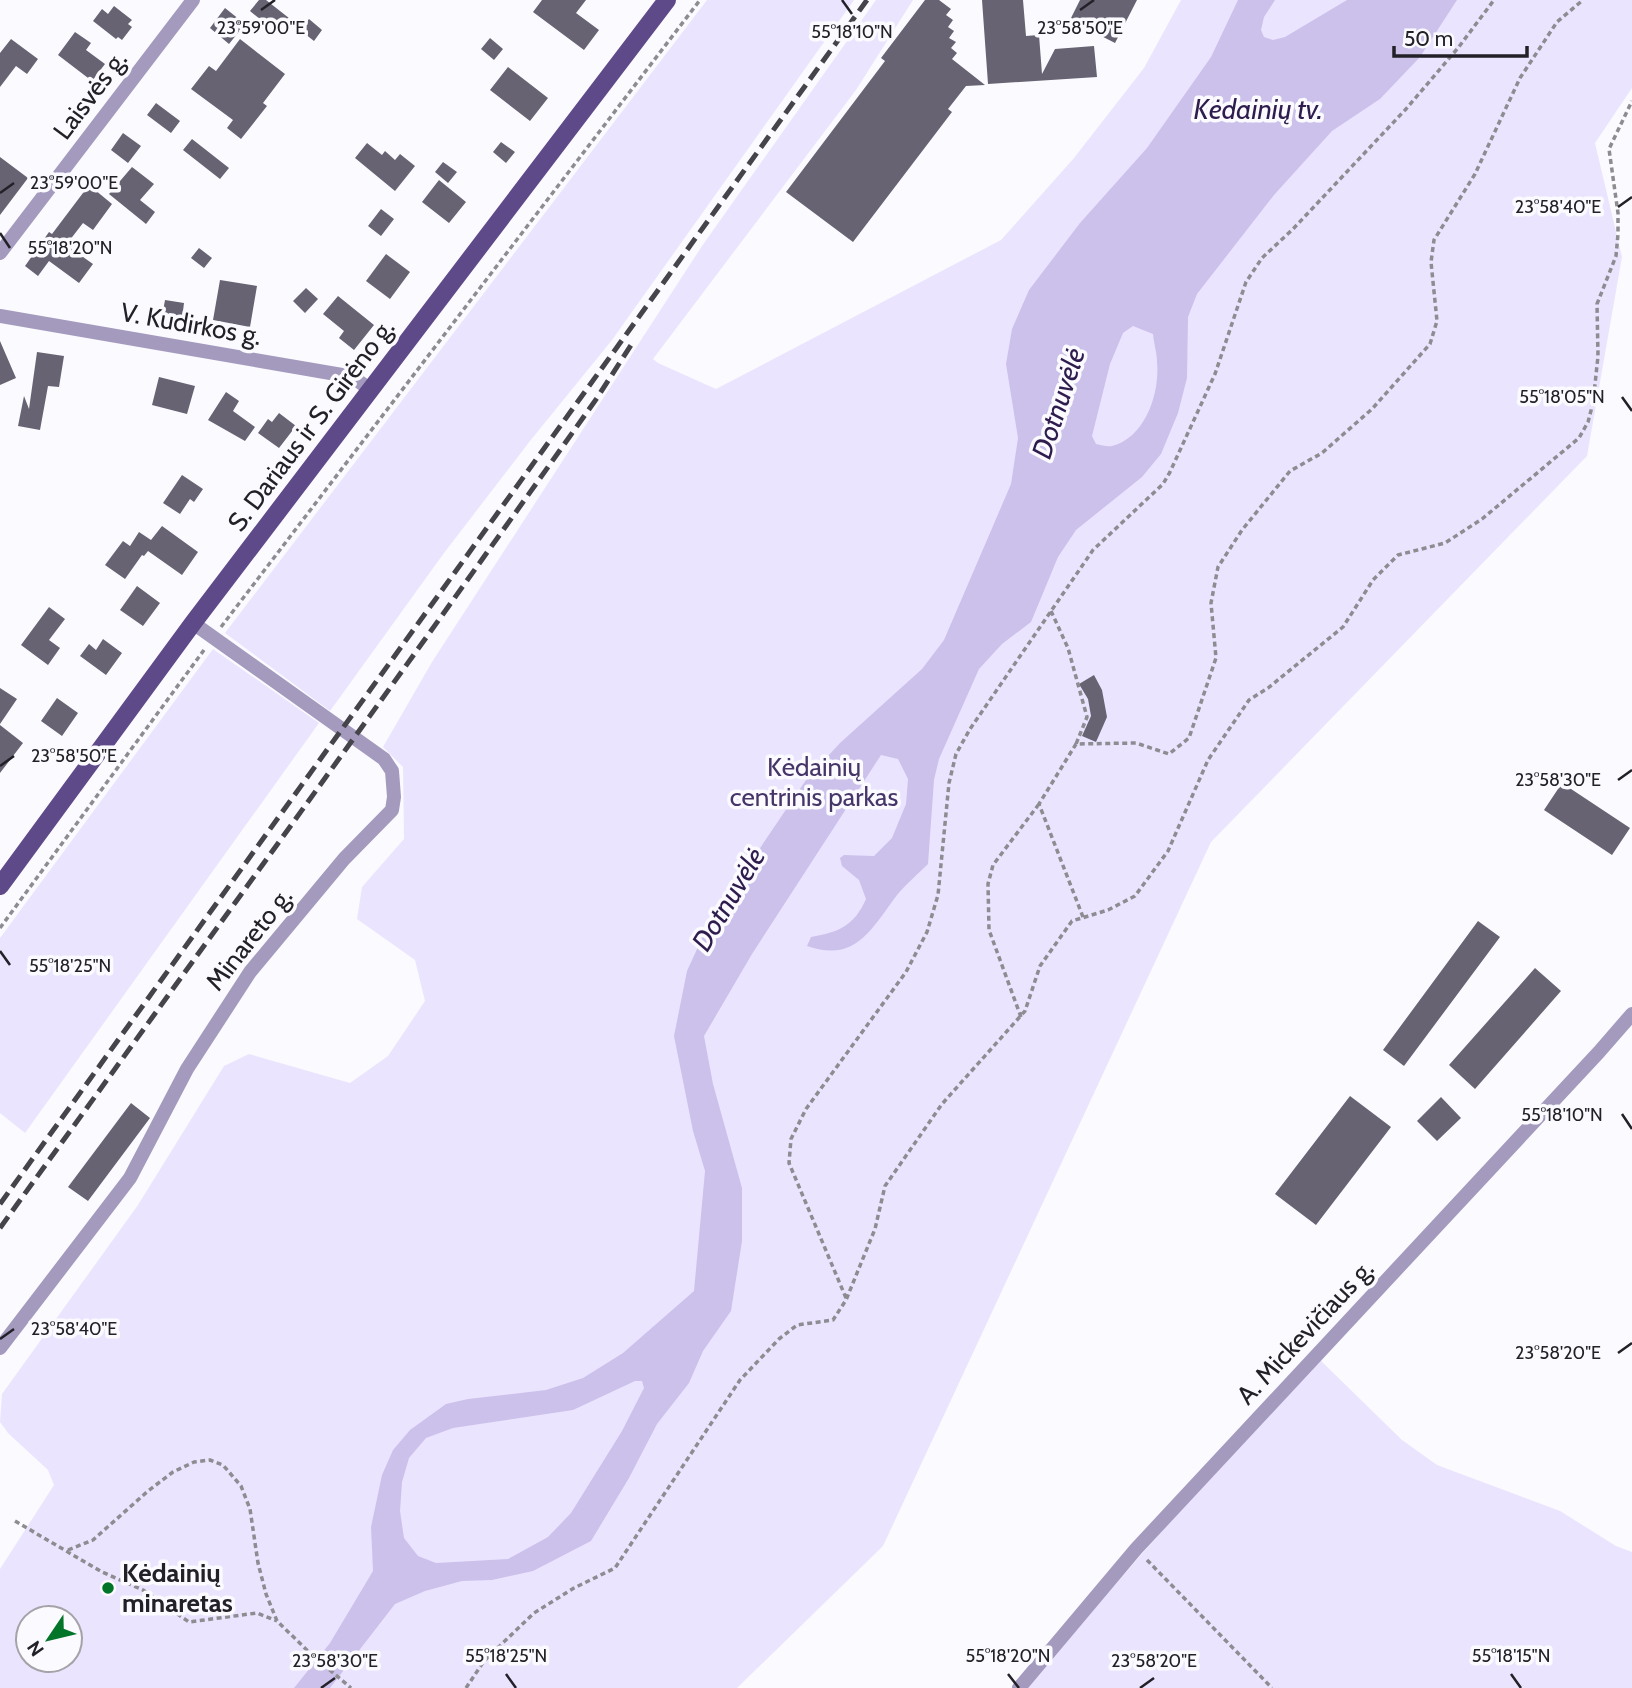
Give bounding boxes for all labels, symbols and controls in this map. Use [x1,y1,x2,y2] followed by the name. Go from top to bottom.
[1394,14,1527,58] scale bar
[217,17,305,39] text: 23°59'00"E
[1037,17,1123,39] text: 23°58'50"E
[811,21,893,43] text: 55°18'10"N
[1404,26,1453,51] text: 50 m
[46,44,134,146] street label: Laisvės g.
[1194,92,1322,126] water label: Kėdainių tv.
[30,172,118,194] text: 23°59'00"E
[1515,196,1601,218] text: 23°58'40"E
[27,237,113,259] text: 55°18'20"N
[118,296,264,352] street label: V. Kudirkos g.
[221,313,401,537] street label: S. Dariaus ir S. Girėno g.
[1024,343,1092,463] water label: Dotnuvėlė
[1519,386,1605,408] text: 55°18'05"N
[31,745,117,767] text: 23°58'50"E
[730,751,898,813] park label: Kėdainių centrinis parkas
[1515,769,1601,791] text: 23°58'30"E
[684,841,772,957] water label: Dotnuvėlė
[199,881,299,997] street label: Minareto g.
[29,955,111,977] text: 55°18'25"N
[1521,1104,1603,1126] text: 55°18'10"N
[1230,1253,1380,1411] street label: A. Mickevičiaus g.
[31,1318,117,1340] text: 23°58'40"E
[1515,1342,1601,1364] text: 23°58'20"E
[122,1557,233,1619] place label: Kėdainių minaretas
[100,1580,116,1596] marker: Kėdainių minaretas
[14,1604,84,1674] north arrow
[22,1636,49,1661] text: N
[465,1645,547,1667] text: 55°18'25"N
[965,1645,1051,1667] text: 55°18'20"N
[1472,1645,1550,1667] text: 55°18'15"N
[292,1650,378,1672] text: 23°58'30"E
[1111,1650,1197,1672] text: 23°58'20"E

